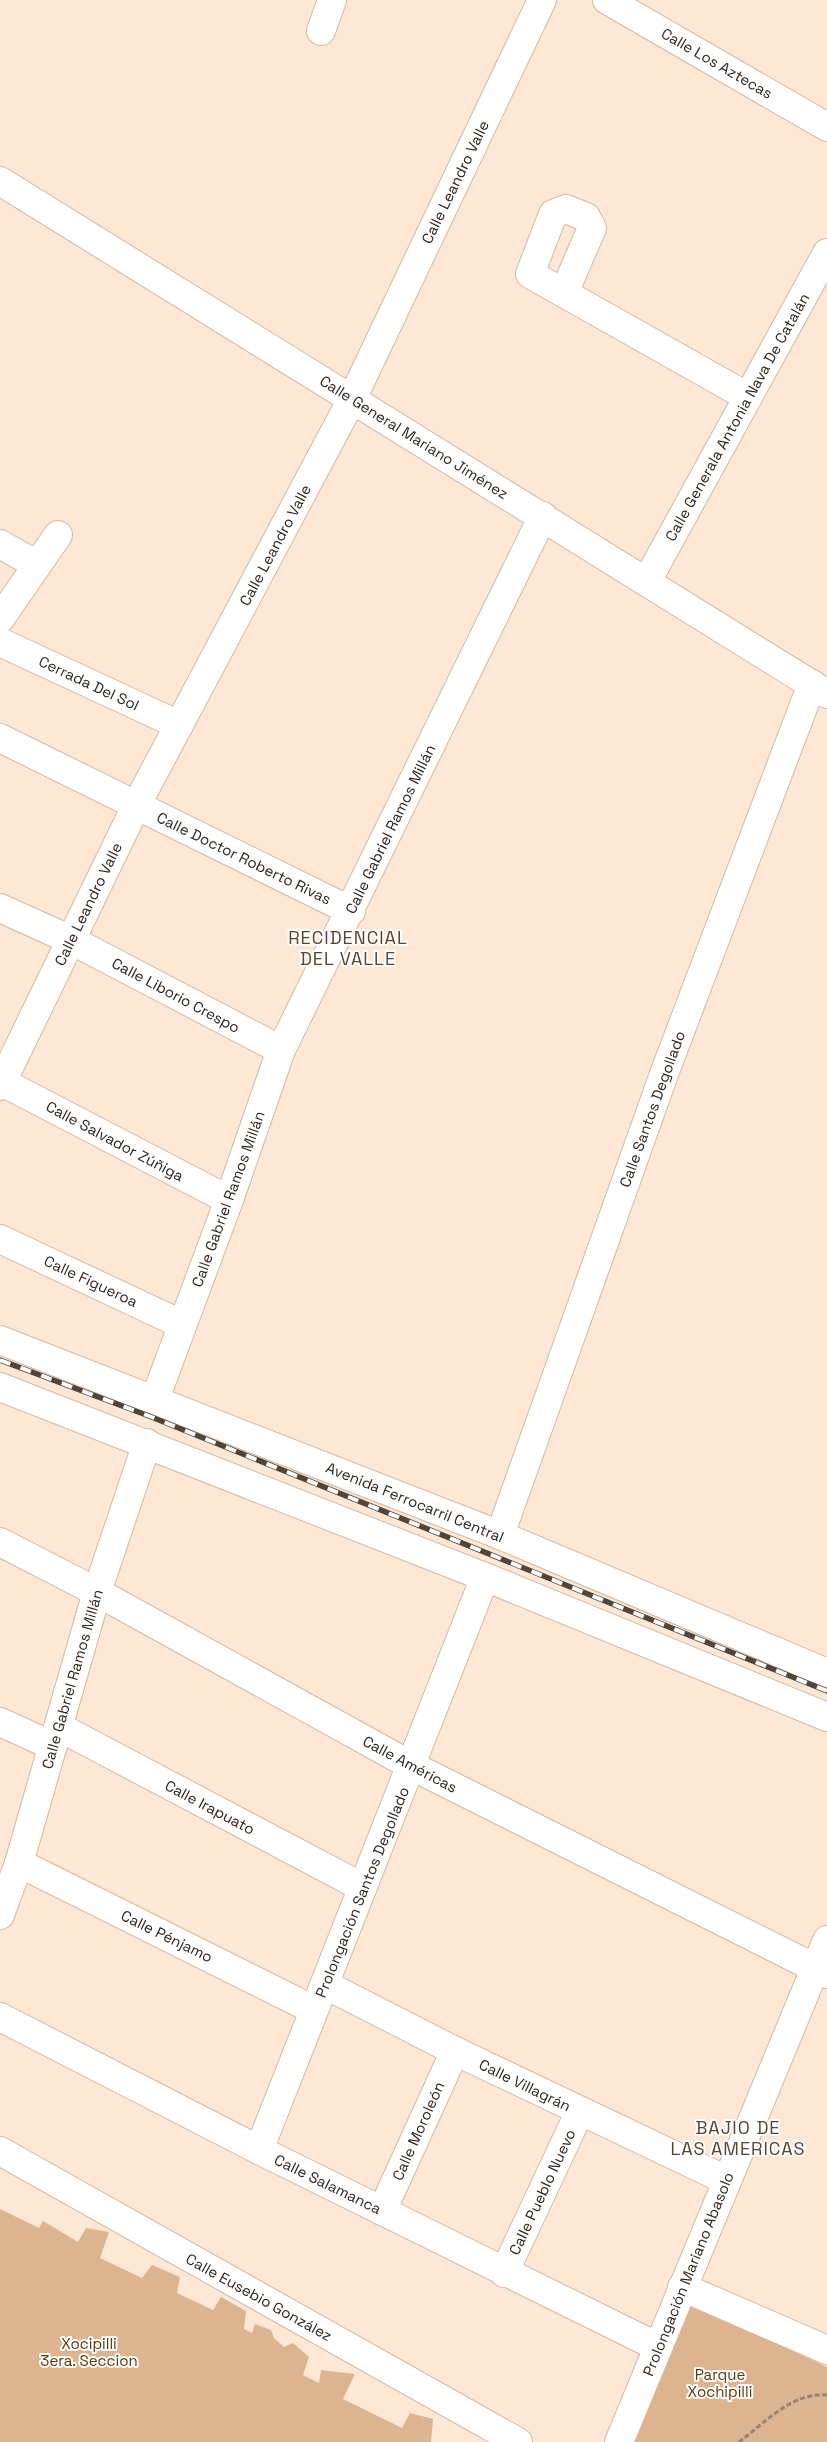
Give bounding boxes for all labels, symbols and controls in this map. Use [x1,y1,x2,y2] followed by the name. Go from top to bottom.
[658,23,776,103] street label: Calle Los Aztecas
[417,117,493,247] street label: Calle Leandro Valle
[661,290,813,544] street label: Calle Generala Antonia Nava De Catalán
[316,371,512,503] street label: Calle General Mariano Jiménez
[235,481,315,609] street label: Calle Leandro Valle
[36,651,142,715] street label: Cerrada Del Sol
[341,741,439,917] street label: Calle Gabriel Ramos Millán
[154,807,334,909] street label: Calle Doctor Roberto Rivas
[50,839,126,969] street label: Calle Leandro Valle
[288,926,408,970] district label: RECIDENCIAL DEL VALLE
[109,953,243,1037] street label: Calle Liborio Crespo
[615,1028,689,1190] street label: Calle Santos Degollado
[43,1097,188,1186] street label: Calle Salvador Zúñiga
[187,1108,269,1290] street label: Calle Gabriel Ramos Millán
[41,1251,141,1311] street label: Calle Figueroa
[323,1458,507,1546] street label: Avenida Ferrocarril Central
[37,1587,107,1771] street label: Calle Gabriel Ramos Millán
[360,1731,461,1797] street label: Calle Américas
[162,1775,258,1839] street label: Calle Irapuato
[311,1784,413,2000] street label: Prolongación Santos Degollado
[118,1906,216,1966] street label: Calle Pénjamo
[476,2055,574,2115] street label: Calle Villagrán
[388,2079,448,2183] street label: Calle Moroleón
[670,2116,806,2160] district label: BAJIO DE LAS AMERICAS
[505,2126,579,2258] street label: Calle Pueblo Nuevo
[271,2150,385,2218] street label: Calle Salamanca
[638,2169,738,2379] street label: Prolongación Mariano Abasolo
[183,2249,335,2345] street label: Calle Eusebio González
[40,2334,138,2370] park label: Xocipilli 3era. Seccion
[688,2365,752,2401] park label: Parque Xochipilli

